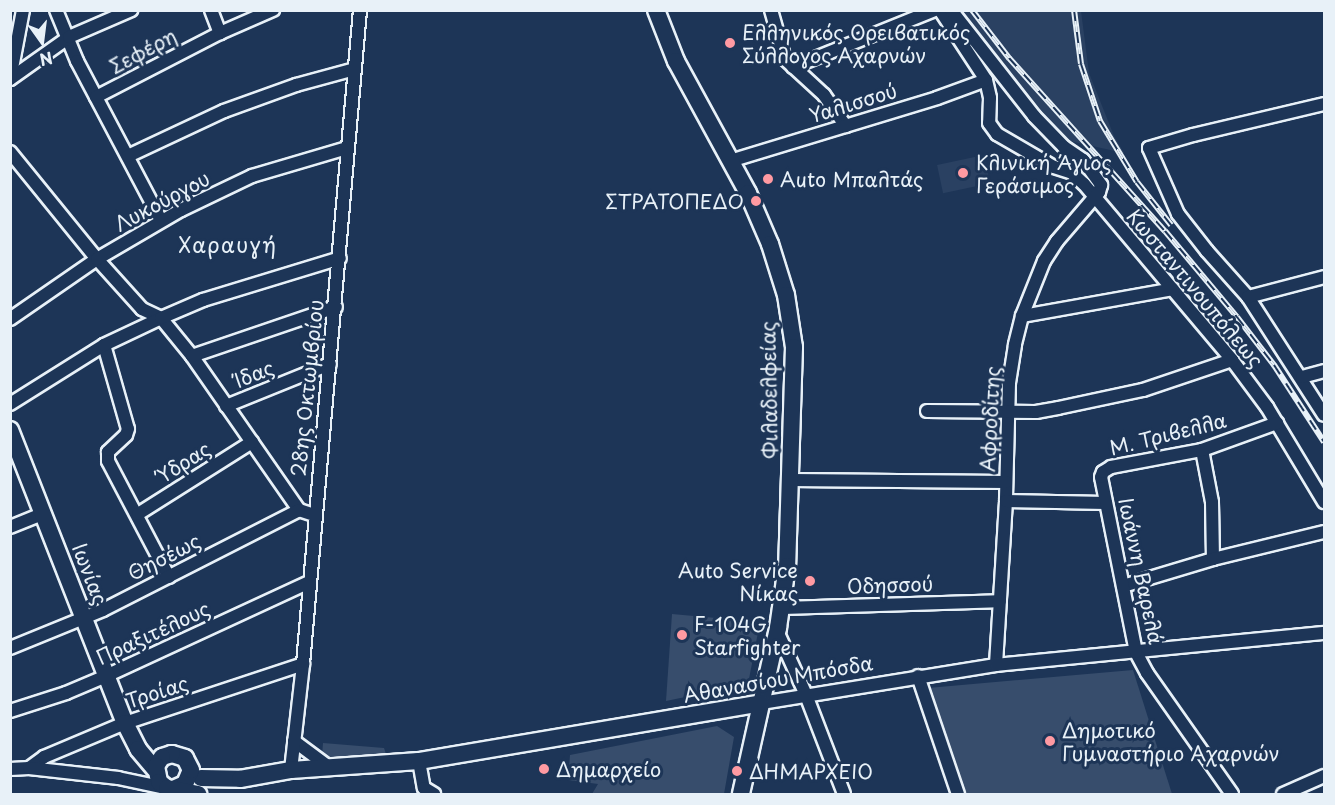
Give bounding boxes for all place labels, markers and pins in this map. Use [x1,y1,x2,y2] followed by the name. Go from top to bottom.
[742,20,970,67] place label: Ελληνικός Ορειβατικός Σύλλογος Αχαρνών
[723,36,737,50] marker: Ελληνικός Ορειβατικός Σύλλογος Αχαρνών
[976,150,1112,197] place label: Κλινική Άγιος Γεράσιμος
[954,164,972,182] marker: Κλινική Άγιος Γεράσιμος
[780,167,924,191] place label: Auto Μπαλτάς
[761,172,775,186] marker: Auto Μπαλτάς
[605,189,744,213] place label: ΣΤΡΑΤΟΠΕΔΟ
[749,194,763,208] marker: ΣΤΡΑΤΟΠΕΔΟ
[678,558,798,605] place label: Auto Service Νίκας
[803,574,817,588] marker: Auto Service Νίκας
[694,612,800,659] place label: F-104G Starfighter
[675,628,689,642] marker: F-104G Starfighter
[1062,718,1281,765] place label: Δημοτικό Γυμναστήριο Αχαρνών
[1043,734,1057,748] marker: Δημοτικό Γυμναστήριο Αχαρνών
[556,757,661,781] place label: Δημαρχείο
[749,759,873,783] place label: ΔΗΜΑΡΧΕΙΟ
[537,762,551,776] marker: Δημαρχείο
[730,764,744,778] marker: ΔΗΜΑΡΧΕΙΟ

